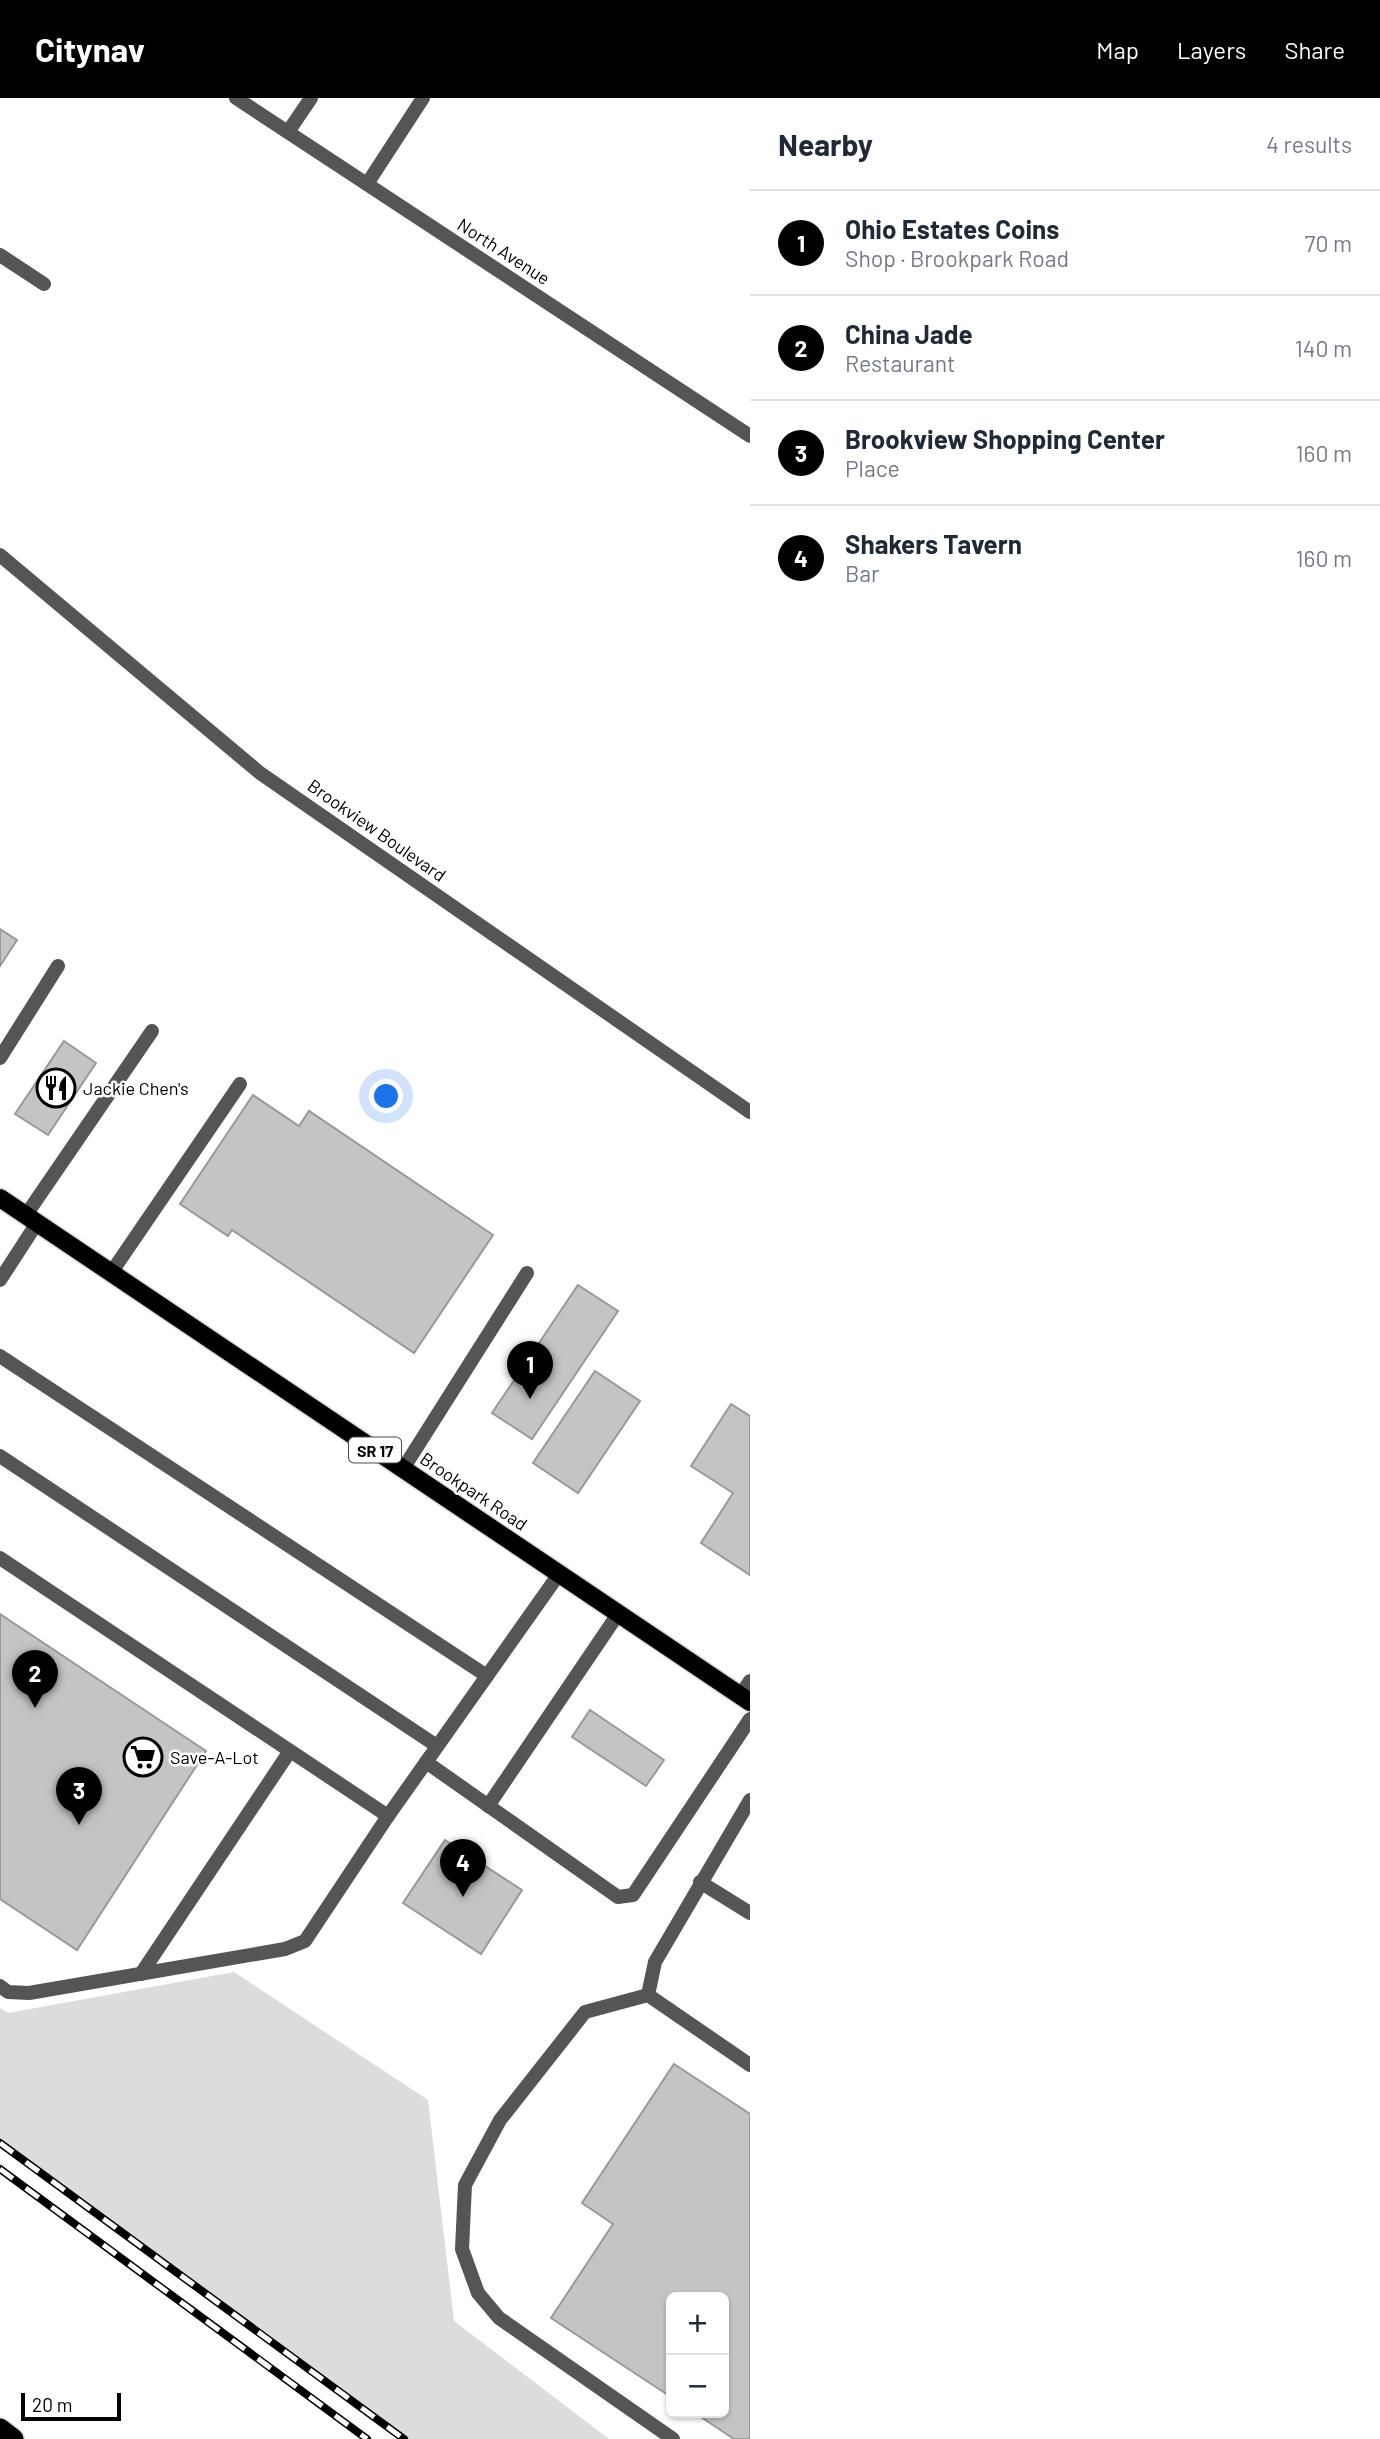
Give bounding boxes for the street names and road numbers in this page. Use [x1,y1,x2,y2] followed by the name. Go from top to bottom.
[454,213,554,289] street label: North Avenue
[304,774,450,886] street label: Brookview Boulevard
[349,1438,401,1462] road number: SR 17
[416,1447,532,1535] street label: Brookpark Road

